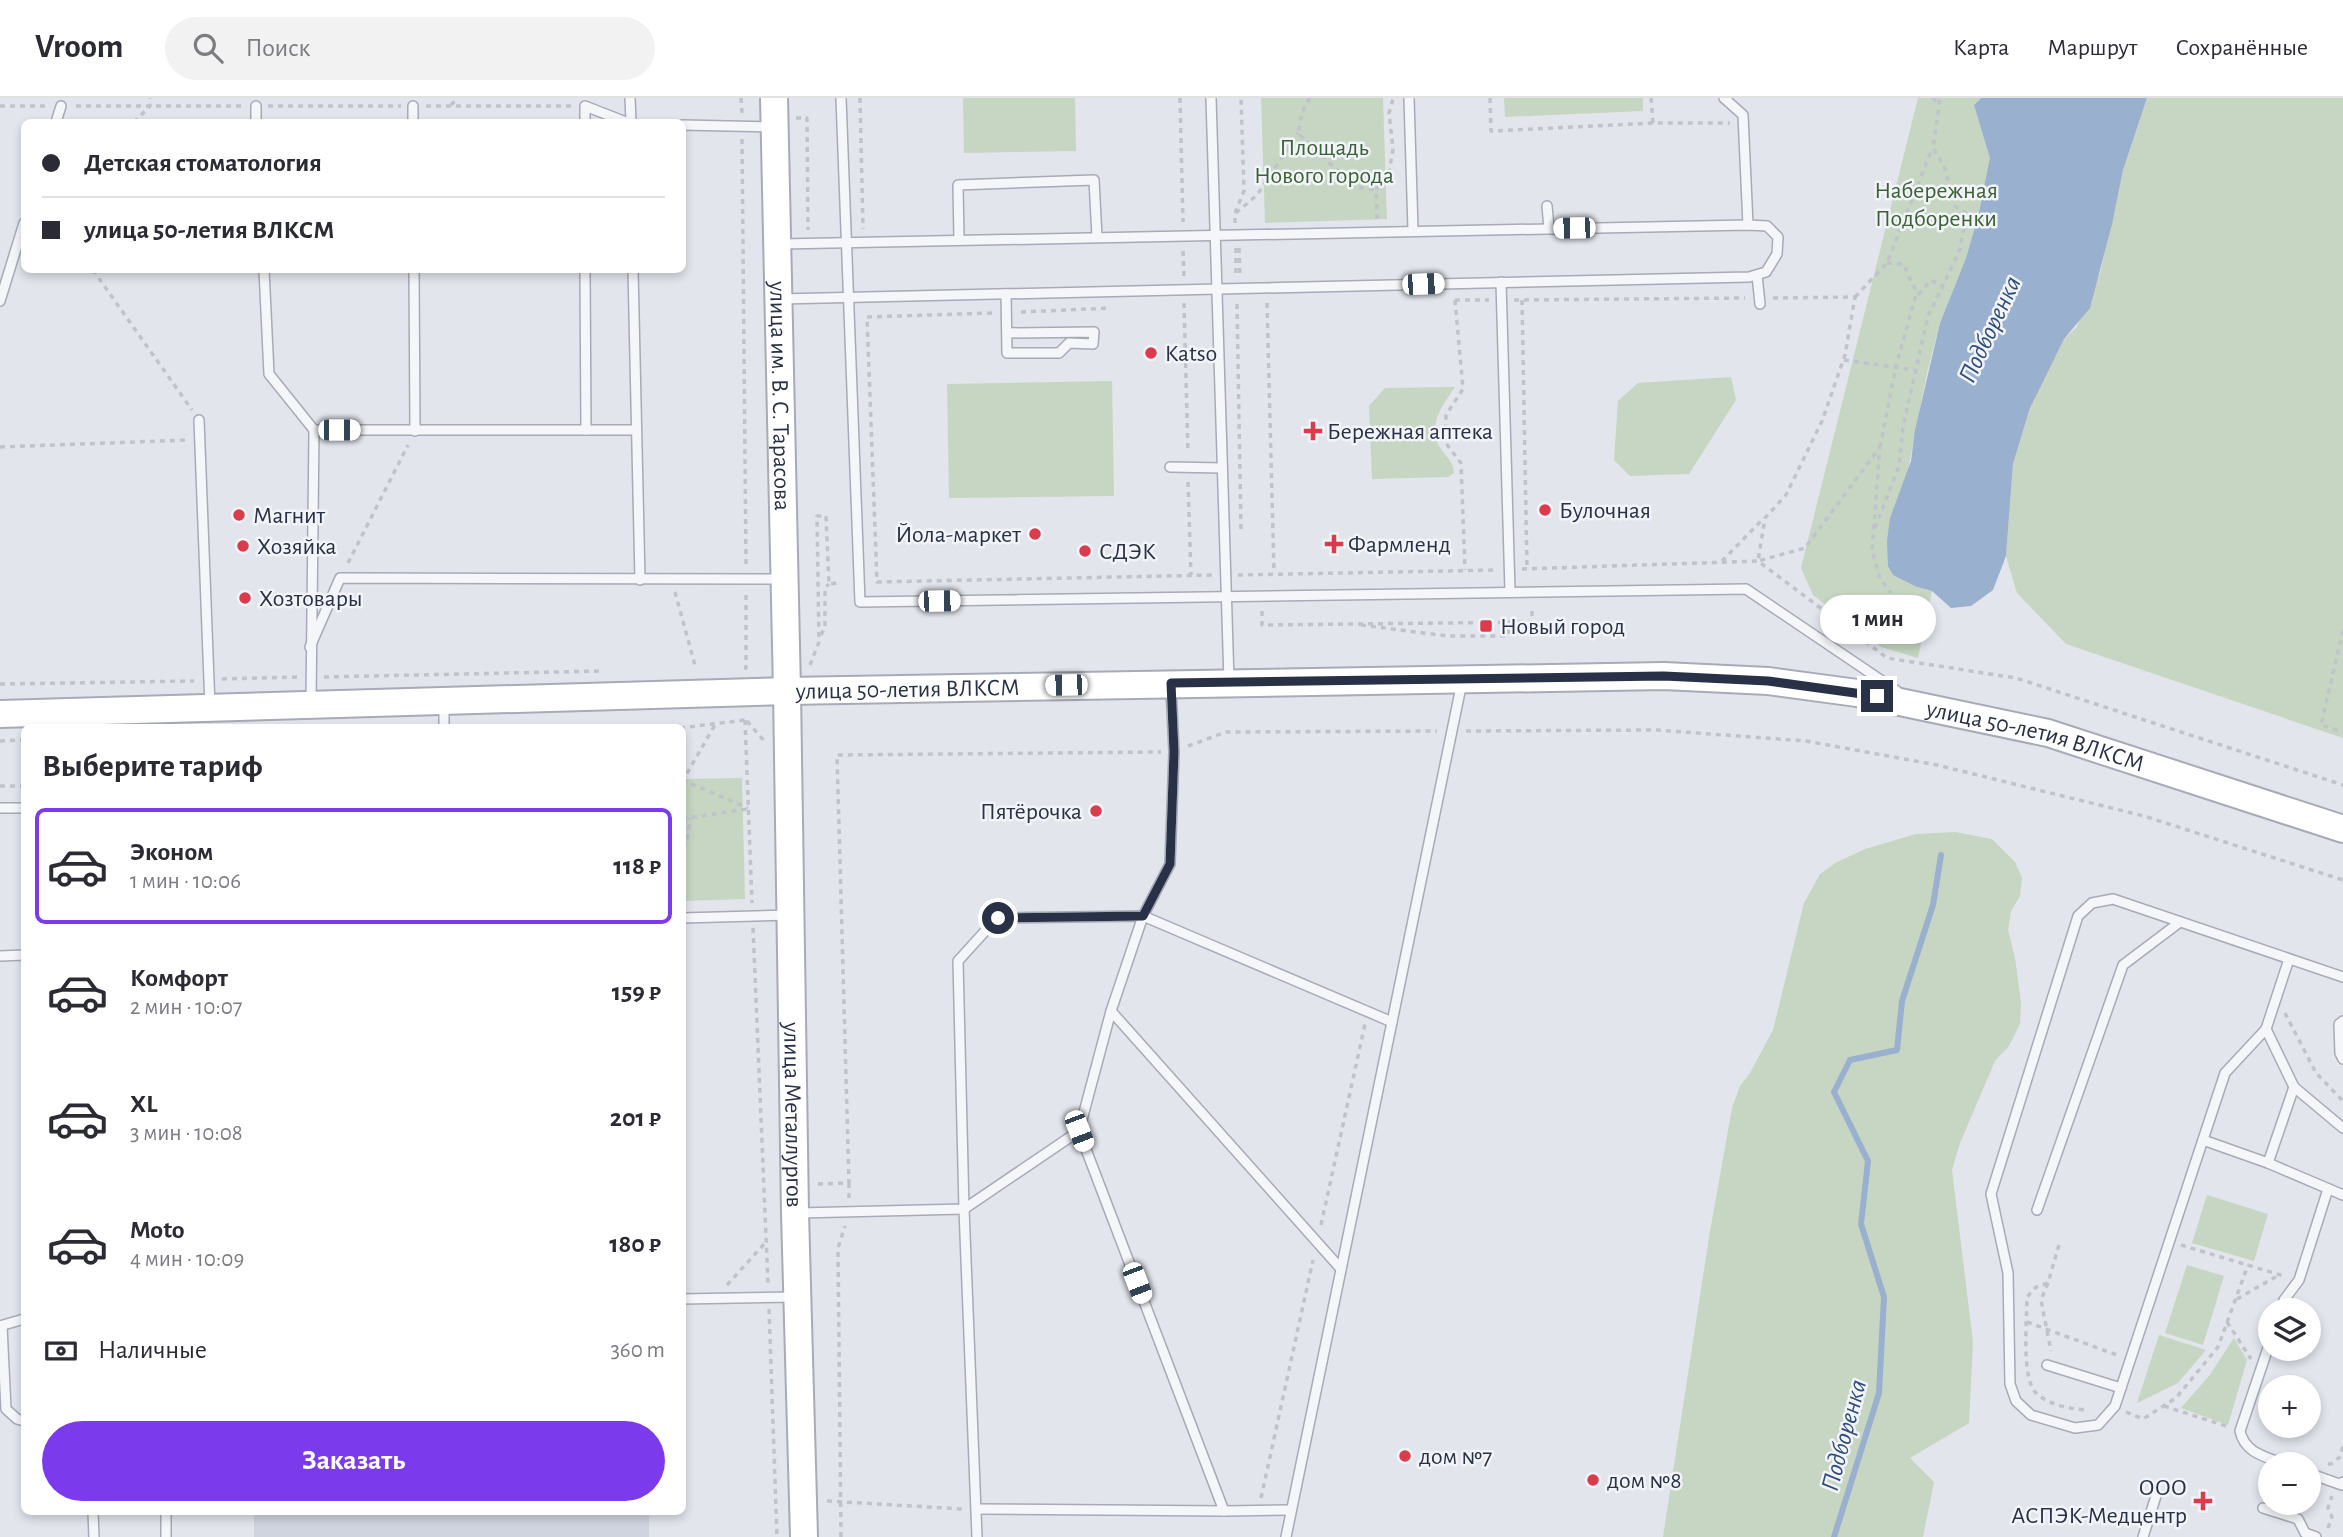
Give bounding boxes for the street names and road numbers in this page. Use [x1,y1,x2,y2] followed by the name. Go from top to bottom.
[765,280,794,511] street label: улица им. В. С. Тарасова
[794,676,1020,704] street label: улица 50-летия ВЛКСМ
[1923,697,2147,776] street label: улица 50-летия ВЛКСМ
[779,1021,806,1208] street label: улица Металлургов

